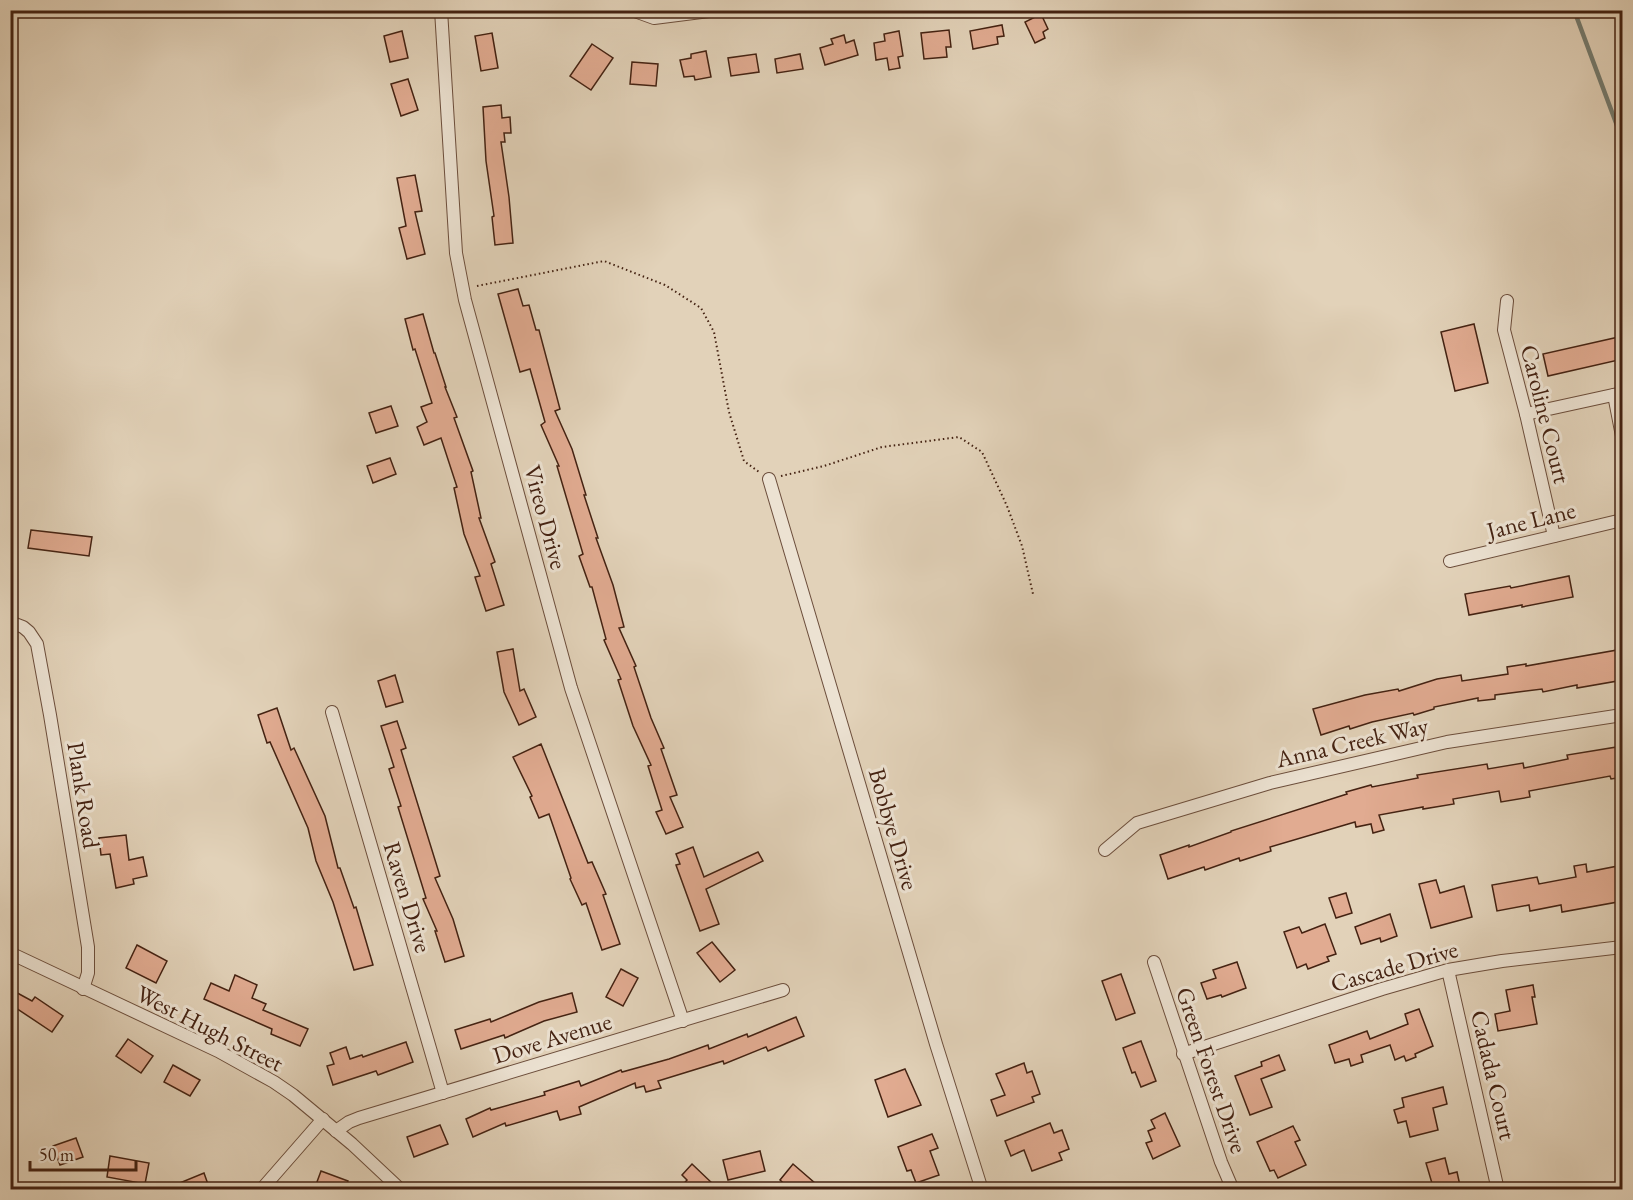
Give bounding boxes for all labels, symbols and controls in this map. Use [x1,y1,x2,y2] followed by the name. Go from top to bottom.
[1514,341,1578,487] street label: Caroline Court
[517,461,575,573] street label: Vireo Drive
[1482,494,1579,546] street label: Jane Lane
[1272,709,1432,775] street label: Anna Creek Way
[60,739,108,851] street label: Plank Road
[862,764,926,894] street label: Bobbye Drive
[376,838,440,956] street label: Raven Drive
[1327,933,1461,999] street label: Cascade Drive
[131,978,289,1079] street label: West Hugh Street
[1169,983,1255,1157] street label: Green Forest Drive
[489,1005,615,1071] street label: Dove Avenue
[1464,1007,1524,1143] street label: Cadada Court
[30,1134,136,1172] scale bar
[39,1143,74,1166] text: 50 m

